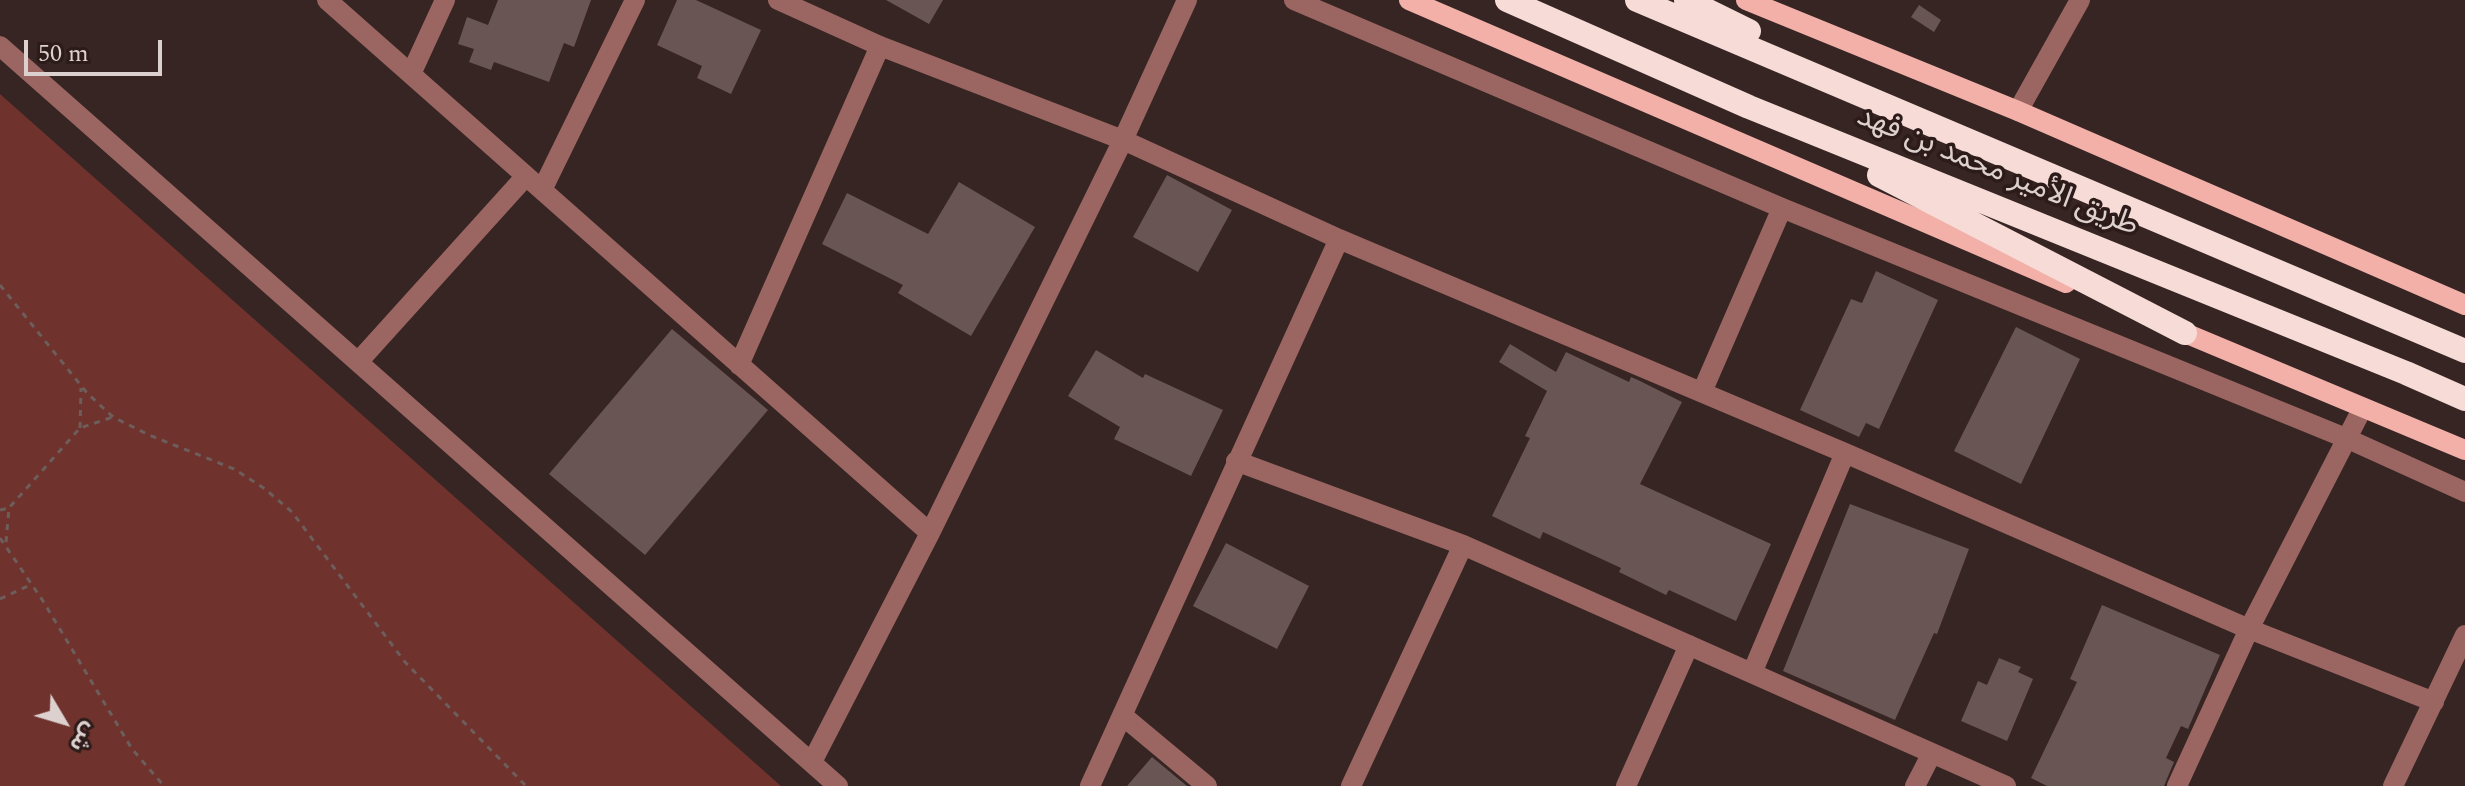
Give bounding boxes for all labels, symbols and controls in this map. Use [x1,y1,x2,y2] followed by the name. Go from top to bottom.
[28,24,166,74] scale bar
[38,36,89,72] text: 50 m
[1851,100,2143,246] street label: طريق الأمير محمد بن فهد
[24,682,104,762] north arrow
[61,715,106,759] text: ش

